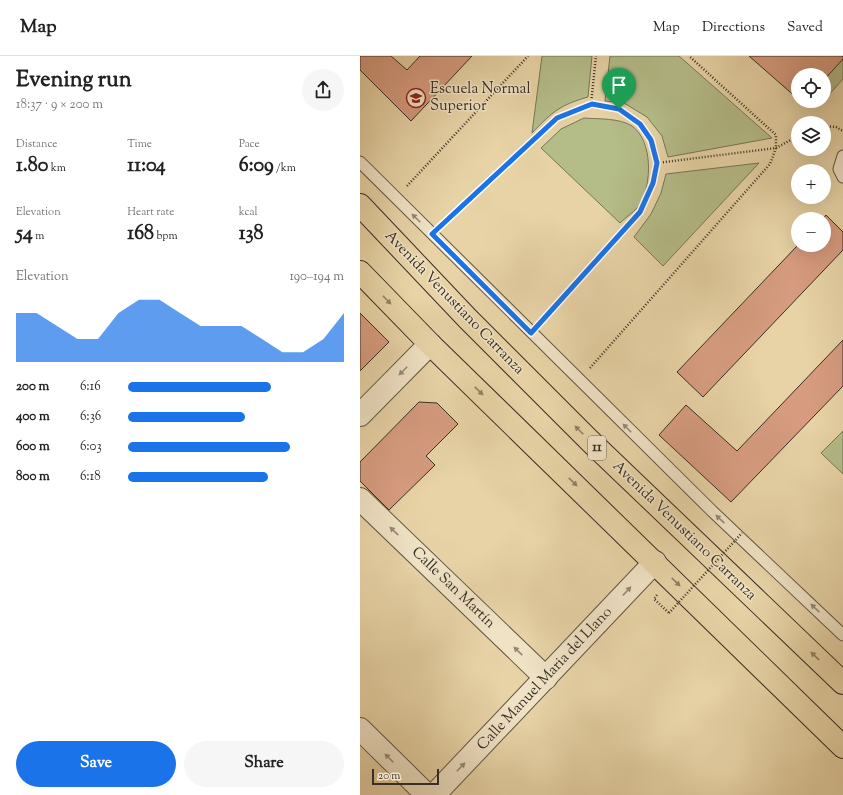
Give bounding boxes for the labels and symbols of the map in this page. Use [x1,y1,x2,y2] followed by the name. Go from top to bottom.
[602,68,636,109] pin
[430,79,531,117] place label: Escuela Normal Superior
[405,87,427,109] school or university icon: Escuela Normal Superior
[411,213,421,223] one-way arrow
[379,226,529,380] street label: Avenida Venustiano Carranza
[382,295,392,305] one-way arrow
[398,366,408,376] one-way arrow
[474,387,484,396] one-way arrow
[622,423,632,433] one-way arrow
[574,425,584,435] one-way arrow
[588,436,606,460] road number: 11
[607,456,761,606] street label: Avenida Venustiano Carranza
[568,477,578,487] one-way arrow
[715,514,725,524] one-way arrow
[389,526,399,536] one-way arrow
[406,542,500,634] street label: Calle San Martín
[671,577,681,587] one-way arrow
[623,586,632,596] one-way arrow
[473,602,617,756] street label: Calle Manuel Maria del Llano
[810,604,819,613] one-way arrow
[513,646,523,656] one-way arrow
[810,651,820,661] one-way arrow
[384,753,394,763] one-way arrow
[456,762,466,772] one-way arrow
[372,767,439,786] scale bar

